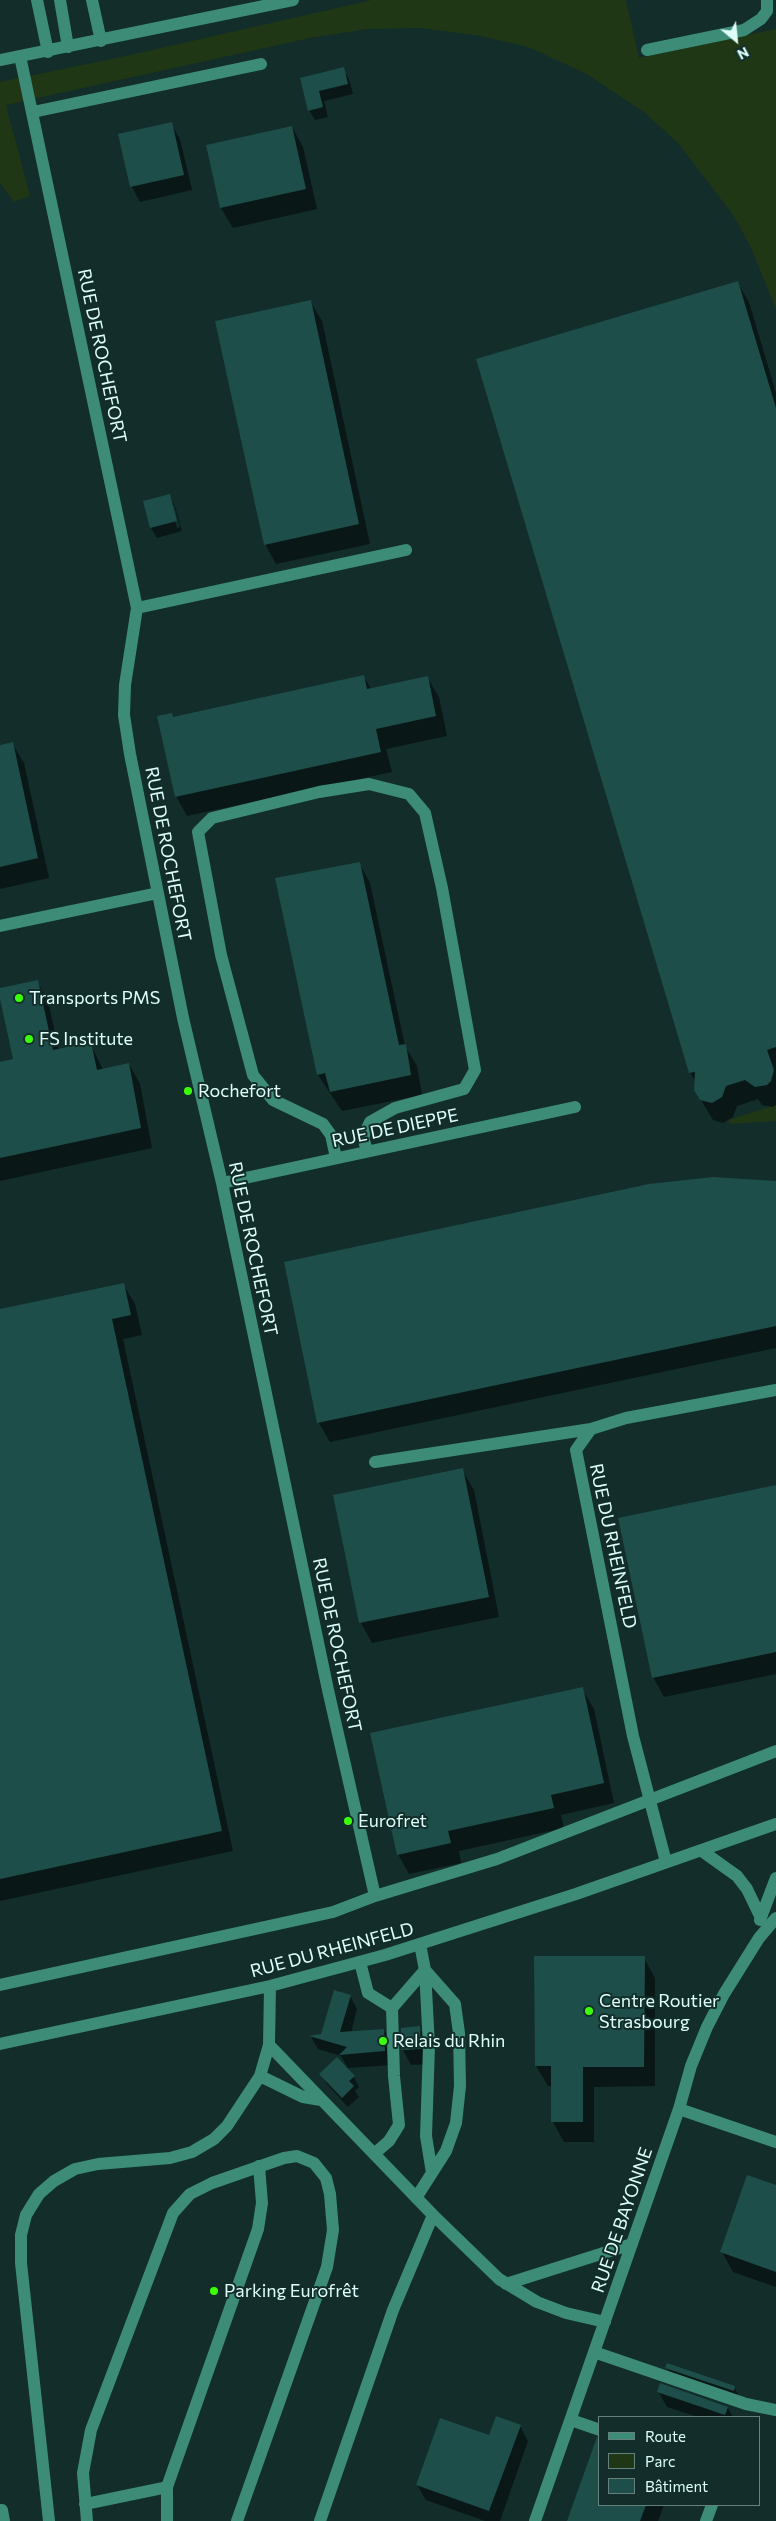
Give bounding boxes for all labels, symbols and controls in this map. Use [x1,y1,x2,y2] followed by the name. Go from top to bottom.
[711,15,761,65] north arrow
[735,44,752,64] text: N
[73,267,131,445] street label: RUE DE ROCHEFORT
[140,765,196,943] street label: RUE DE ROCHEFORT
[29,987,160,1009] place label: Transports PMS
[13,992,25,1004] marker: Transports PMS
[39,1028,133,1050] place label: FS Institute
[23,1033,35,1045] marker: FS Institute
[198,1080,281,1102] place label: Rochefort
[182,1085,194,1097] marker: Rochefort
[330,1104,460,1152] street label: RUE DE DIEPPE
[224,1160,282,1338] street label: RUE DE ROCHEFORT
[585,1461,641,1631] street label: RUE DU RHEINFELD
[308,1556,366,1734] street label: RUE DE ROCHEFORT
[358,1810,427,1832] place label: Eurofret
[342,1815,354,1827] marker: Eurofret
[248,1918,416,1982] street label: RUE DU RHEINFELD
[599,1990,719,2032] place label: Centre Routier Strasbourg
[583,2005,595,2017] marker: Centre Routier Strasbourg
[393,2030,505,2052] place label: Relais du Rhin
[377,2035,389,2047] marker: Relais du Rhin
[587,2144,657,2296] street label: RUE DE BAYONNE
[224,2280,359,2302] place label: Parking Eurofrêt
[208,2285,220,2297] marker: Parking Eurofrêt
[598,2416,761,2506] legend
[645,2427,686,2445] text: Route
[645,2452,675,2470] text: Parc
[645,2477,708,2495] text: Bâtiment

